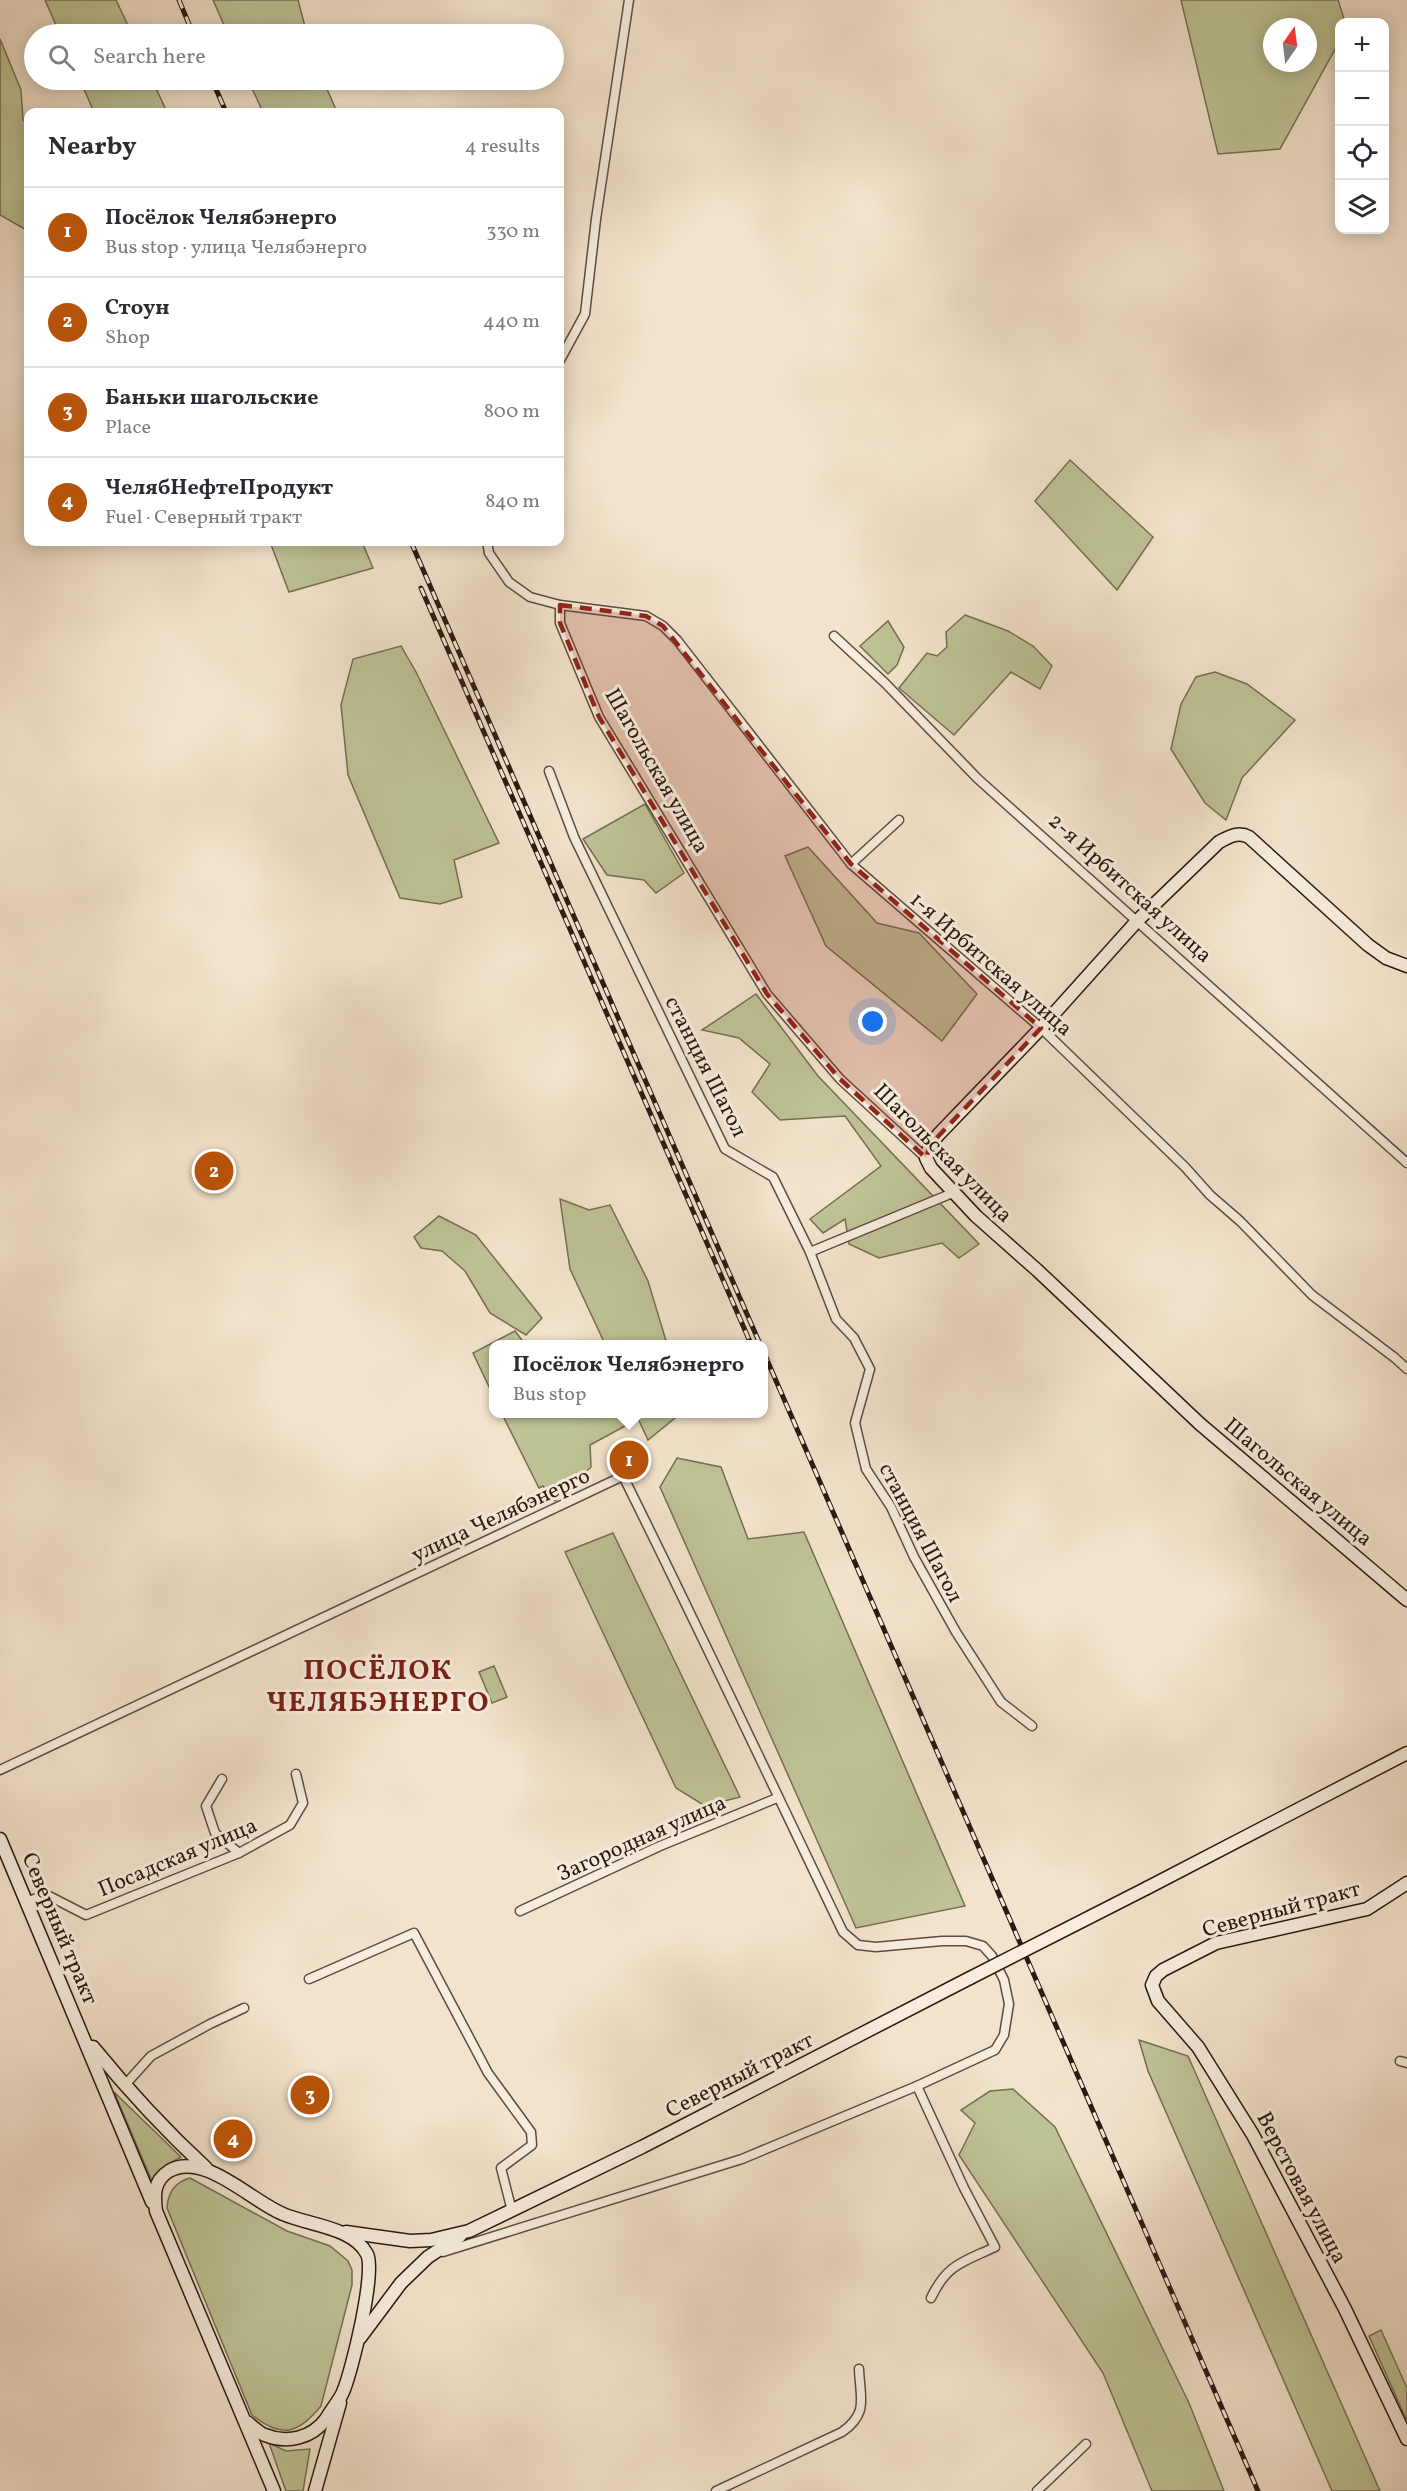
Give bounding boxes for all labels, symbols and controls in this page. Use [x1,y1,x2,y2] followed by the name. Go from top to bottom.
[1263,18,1317,72] north arrow
[1335,18,1389,234] map controls
[1335,18,1389,72] button: +
[24,24,564,90] search box
[45,41,78,74] icon: search
[93,42,206,73] text: Search here
[1335,72,1389,126] button: −
[1335,126,1389,180] button: locate
[48,129,137,165] text: Nearby
[465,133,540,161] text: 4 results
[1335,180,1389,234] button: layers
[105,203,337,234] text: Посёлок Челябэнерго
[63,218,72,246] text: 1
[486,218,540,246] text: 330 m
[105,234,367,262] text: Bus stop · улица Челябэнерго
[105,293,170,324] text: Стоун
[62,308,73,336] text: 2
[483,308,540,336] text: 440 m
[105,324,150,352] text: Shop
[105,383,318,414] text: Баньки шагольские
[62,398,73,426] text: 3
[484,398,540,426] text: 800 m
[105,414,151,442] text: Place
[105,473,333,504] text: ЧелябНефтеПродукт
[61,488,74,516] text: 4
[485,488,540,516] text: 840 m
[105,504,302,532] text: Fuel · Северный тракт
[596,683,716,860] street label: Шагольская улица
[1041,807,1218,971] street label: 2-я Ирбитская улица
[902,885,1079,1045] street label: 1-я Ирбитская улица
[656,991,754,1143] street label: станция Шагол
[858,1007,887,1036] your location
[866,1077,1019,1230] street label: Шагольская улица
[194,1148,234,1194] pin: 2
[489,1340,768,1418] popup
[513,1350,744,1381] text: Посёлок Челябэнерго
[513,1381,586,1409] text: Bus stop
[1216,1411,1379,1555] street label: Шагольская улица
[610,1438,648,1482] pin: 1
[870,1458,970,1609] street label: станция Шагол
[407,1461,596,1571] street label: улица Челябэнерго
[266,1652,490,1723] district label: ПОСЁЛОК ЧЕЛЯБЭНЕРГО
[553,1788,732,1890] street label: Загородная улица
[94,1811,262,1906] street label: Посадская улица
[13,1848,105,2010] street label: Северный тракт
[1199,1874,1364,1946] street label: Северный тракт
[661,2026,820,2127] street label: Северный тракт
[290,2072,330,2118] pin: 3
[1248,2107,1354,2270] street label: Верстовая улица
[214,2116,252,2162] pin: 4

